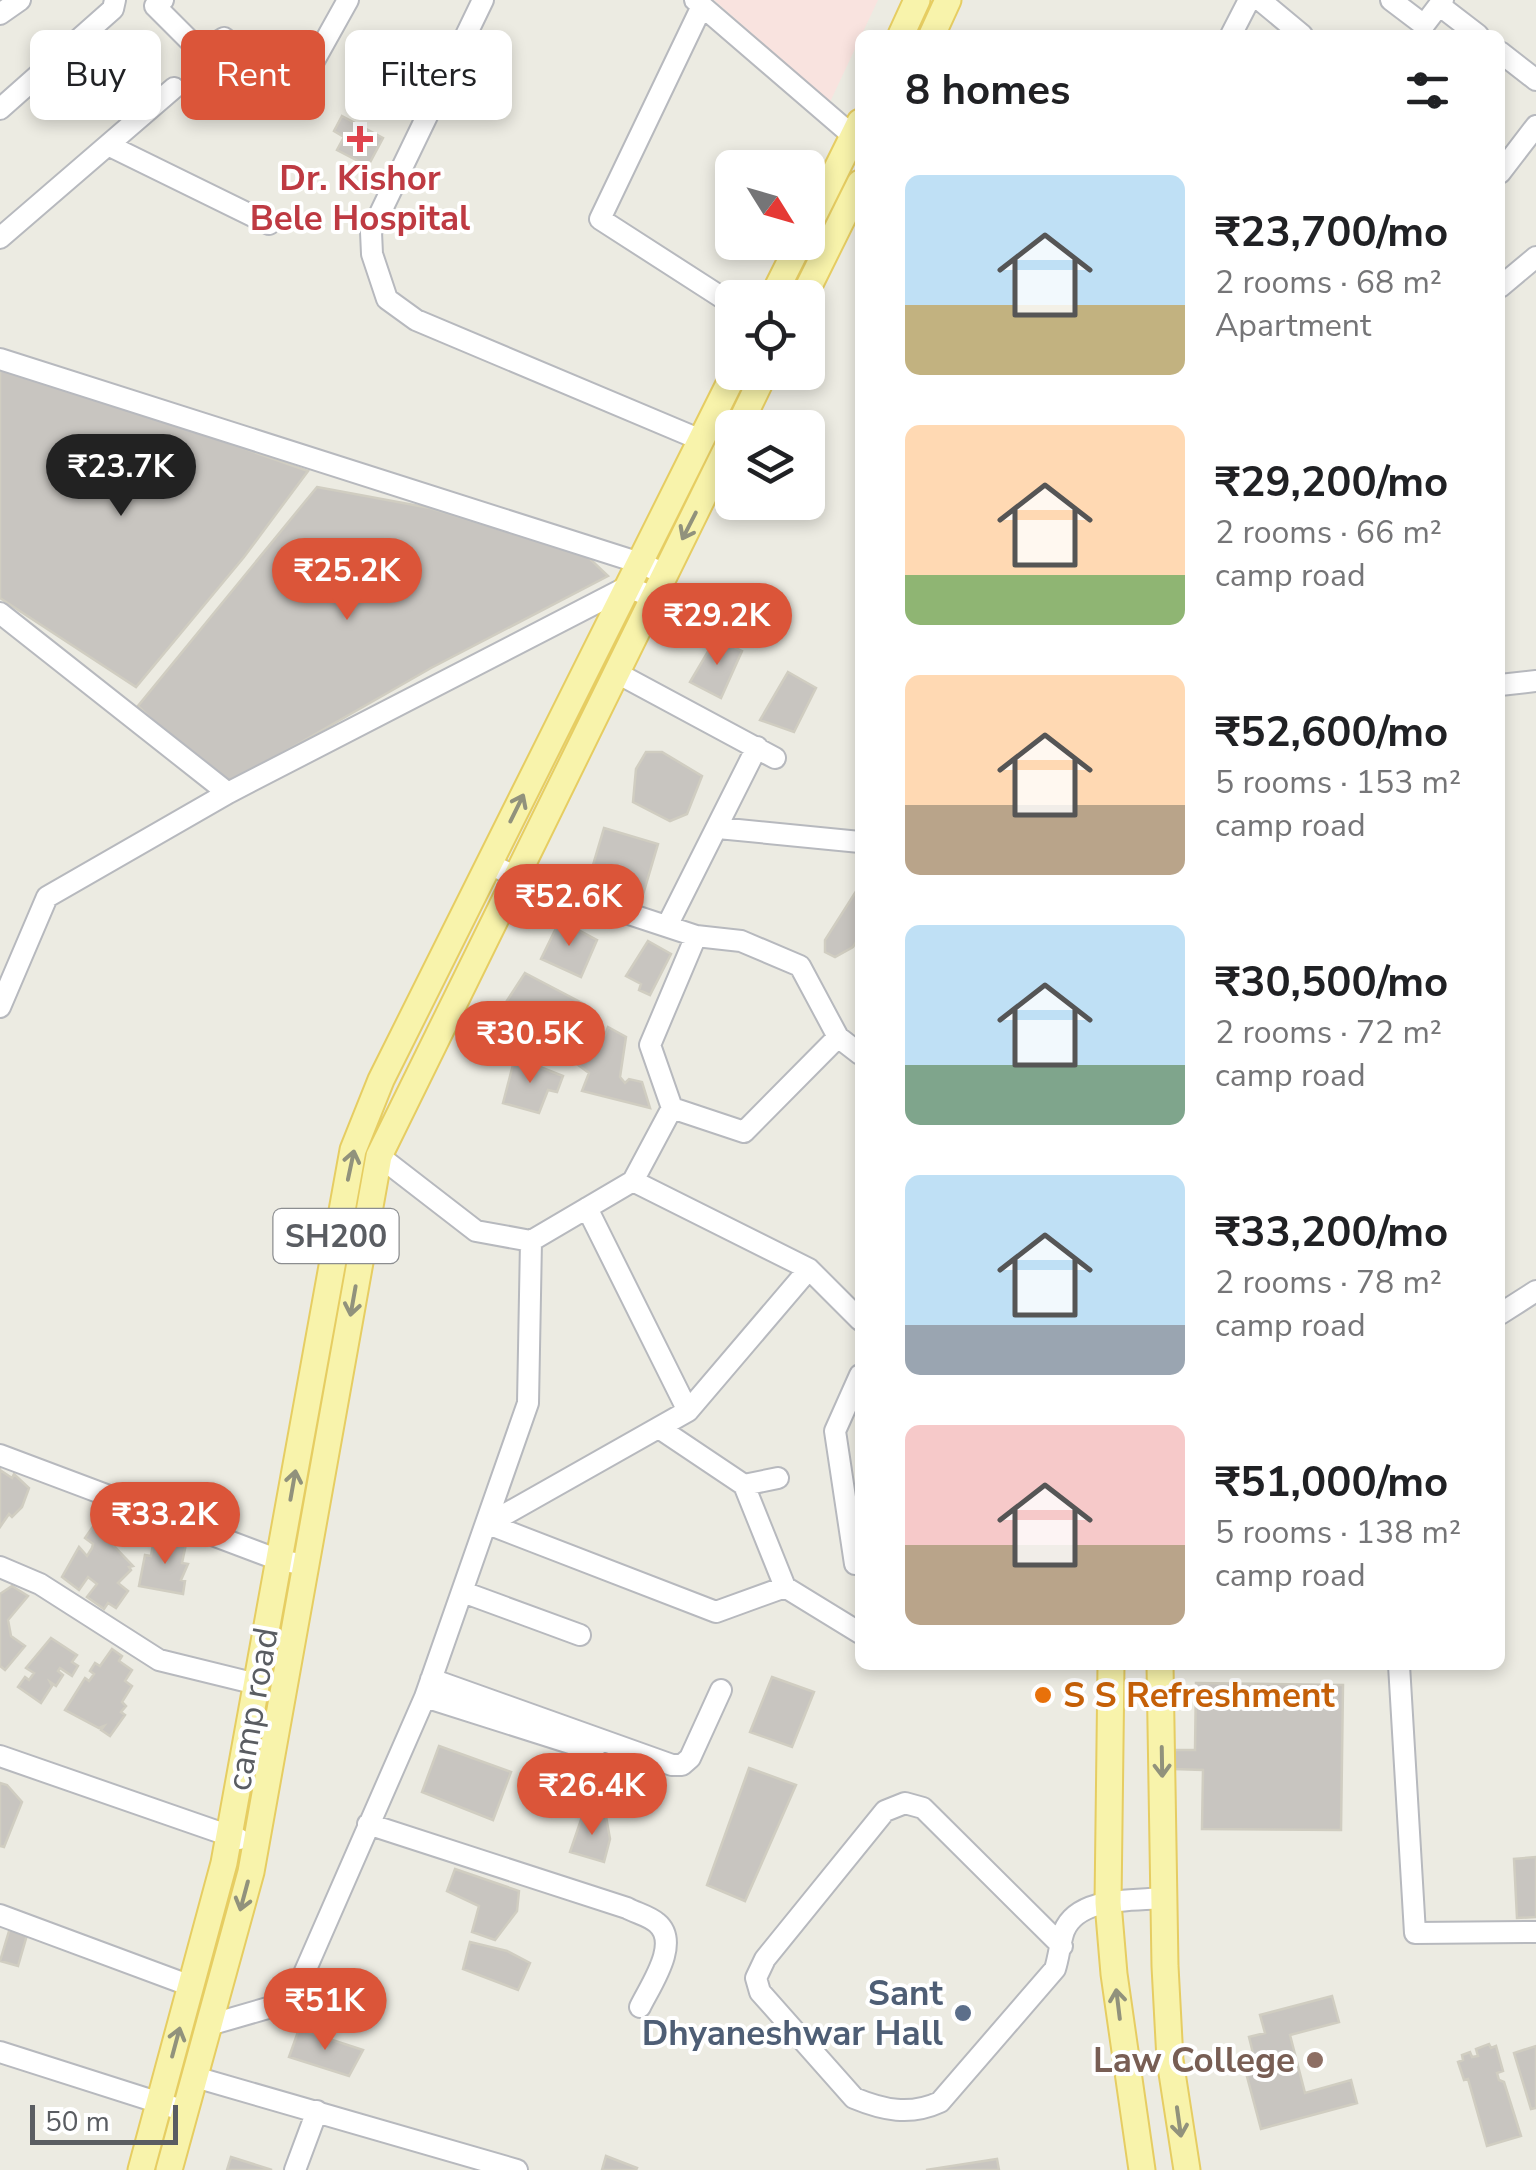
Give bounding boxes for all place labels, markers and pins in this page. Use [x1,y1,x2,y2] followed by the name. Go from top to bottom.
[347,126,373,152] marker: Dr. Kishor Bele Hospital
[250,155,470,242] place label: Dr. Kishor Bele Hospital
[40,434,202,519] pin: ₹23.7K
[266,538,428,623] pin: ₹25.2K
[636,583,798,668] pin: ₹29.2K
[488,864,650,949] pin: ₹52.6K
[449,1001,611,1086] pin: ₹30.5K
[84,1482,246,1567] pin: ₹33.2K
[1063,1672,1335,1719] place label: S S Refreshment
[1032,1684,1054,1706] marker: S S Refreshment
[511,1753,673,1838] pin: ₹26.4K
[266,1968,384,2053] pin: ₹51K
[642,1970,944,2057] place label: Sant Dhyaneshwar Hall
[952,2002,974,2024] marker: Sant Dhyaneshwar Hall
[1093,2037,1295,2084] place label: Law College
[1304,2049,1326,2071] marker: Law College

